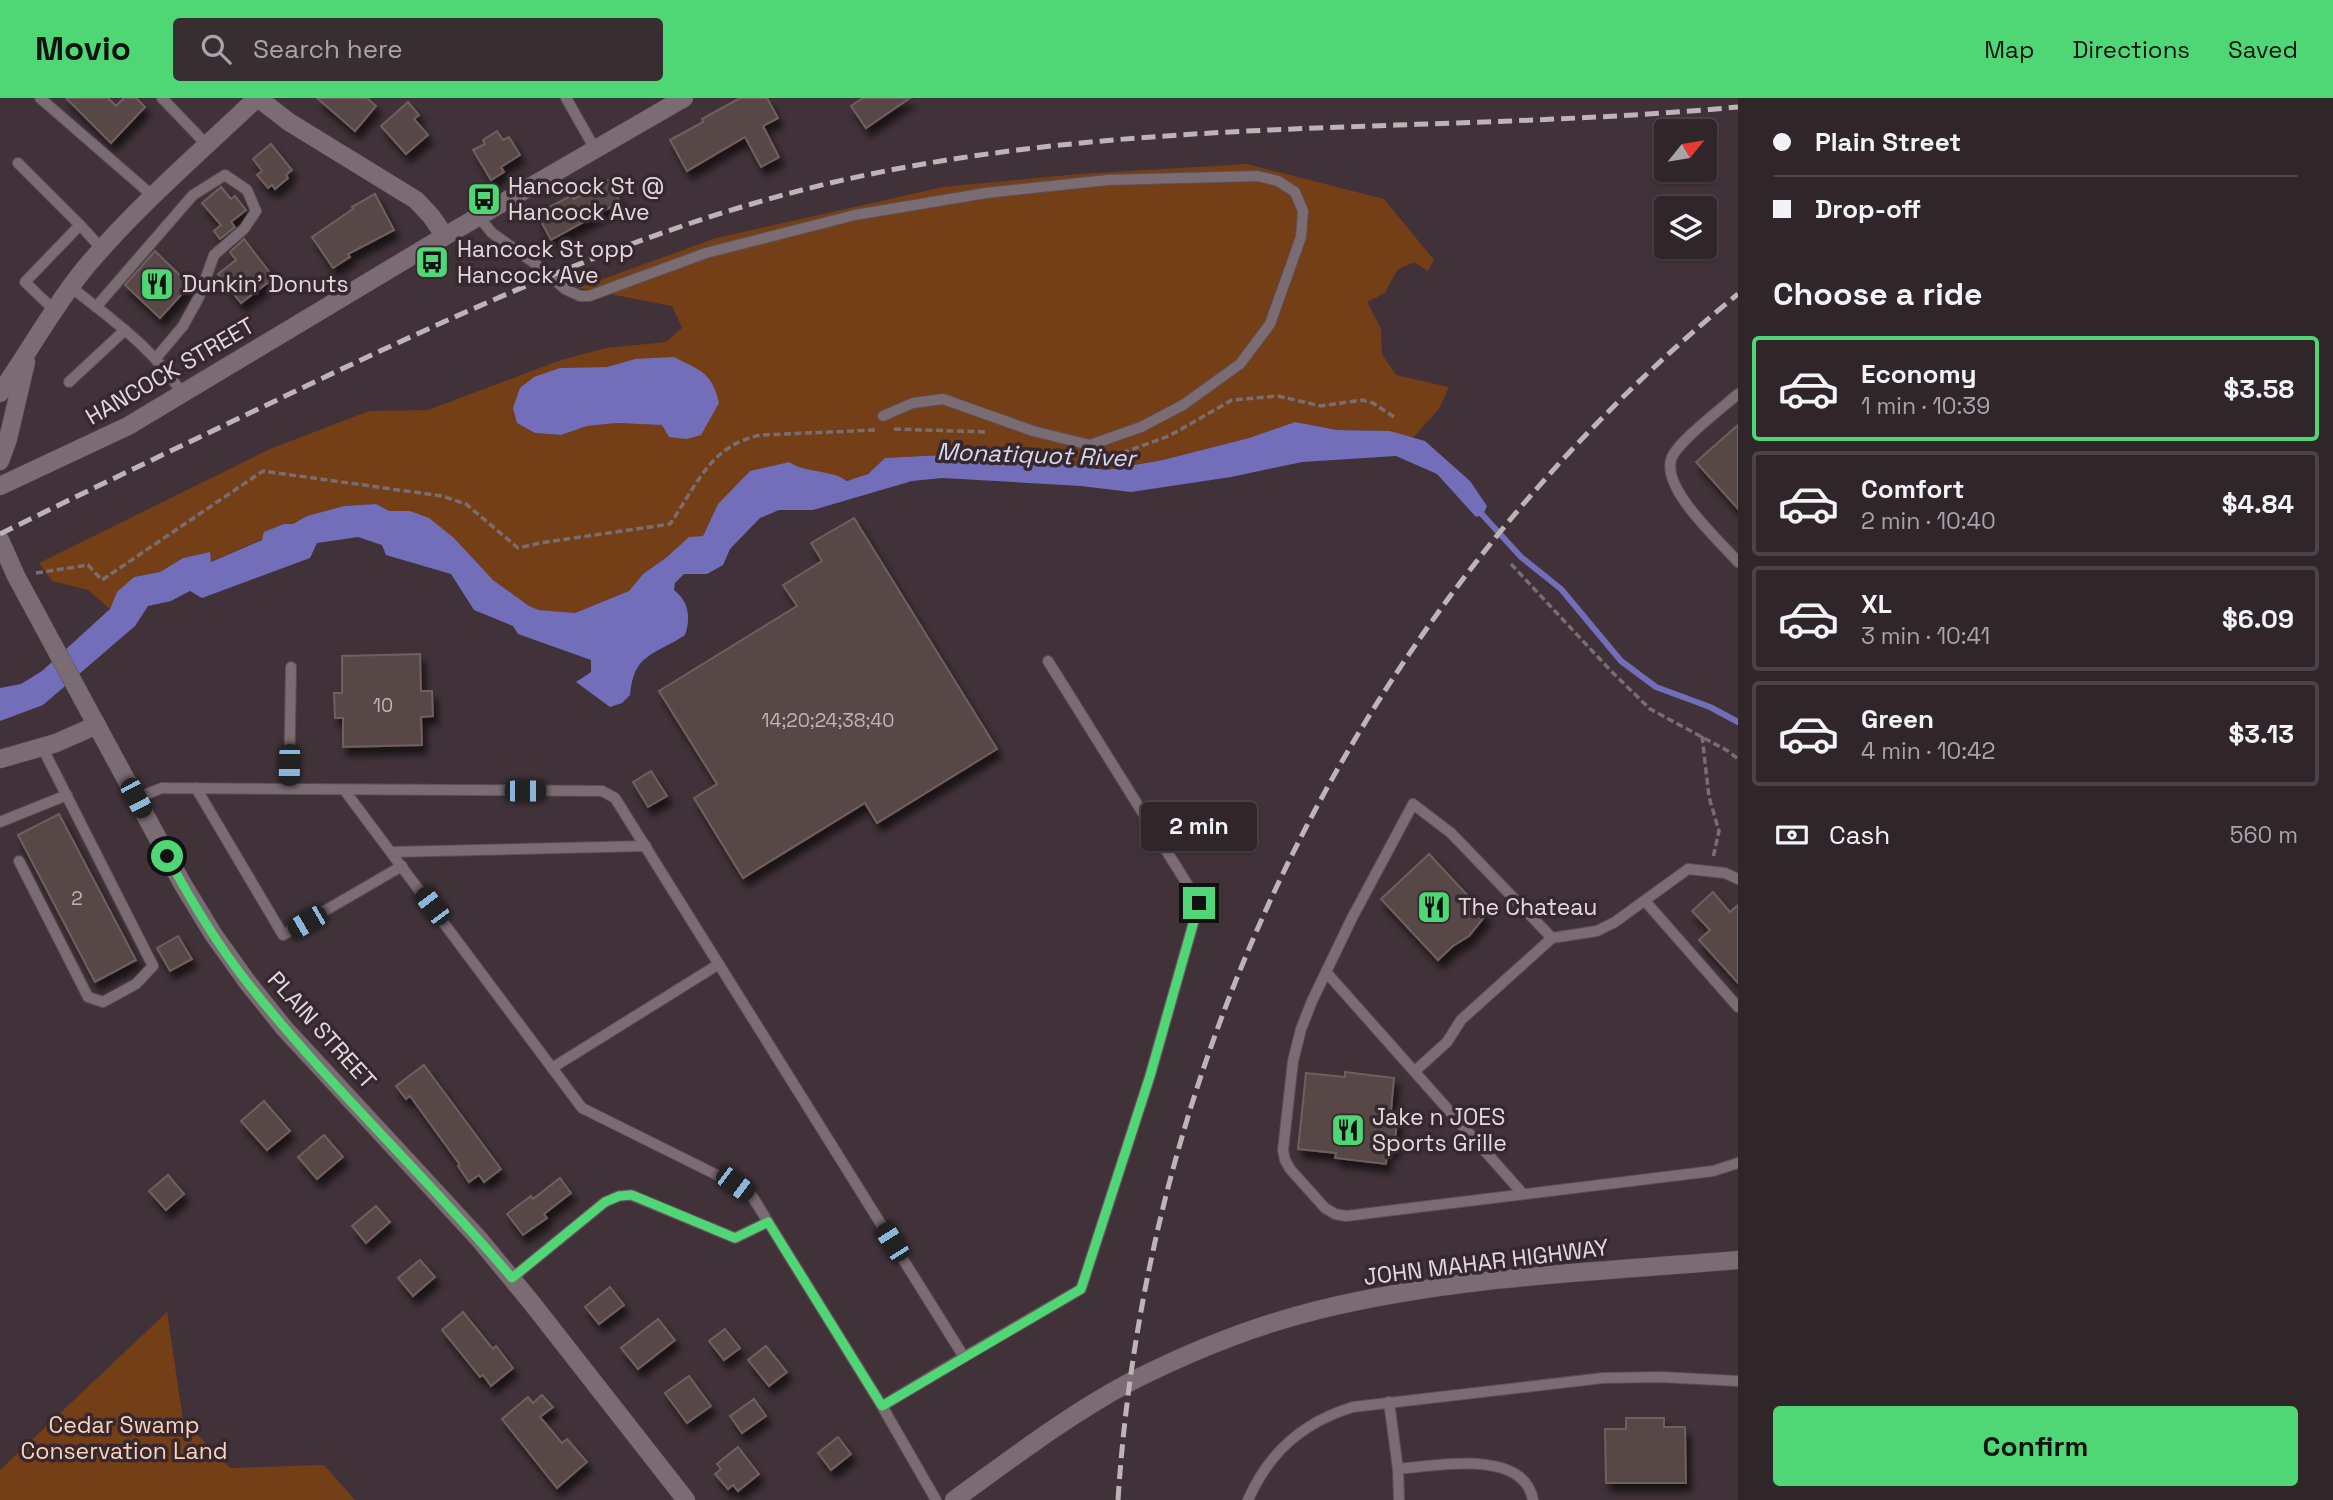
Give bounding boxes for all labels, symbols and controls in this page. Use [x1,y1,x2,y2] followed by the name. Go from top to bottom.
[173,18,663,81] search box
[35,28,131,70] text: Movio
[197,30,235,68] icon: search
[253,32,403,66] text: Search here
[1984,34,2034,65] text: Map
[2072,34,2190,65] text: Directions
[2228,34,2298,65] text: Saved
[1654,119,1717,182] north arrow
[1654,119,1717,259] map controls
[1815,125,1961,159] text: Plain Street
[508,171,665,227] place label: Hancock St @ Hancock Ave
[465,180,503,218] bus stop icon: Hancock St @ Hancock Ave
[1815,192,1921,226] text: Drop-off
[1654,196,1717,259] button: layers
[457,234,634,290] place label: Hancock St opp Hancock Ave
[413,243,451,281] bus stop icon: Hancock St opp Hancock Ave
[138,265,176,303] restaurant icon: Dunkin' Donuts
[182,269,349,299] place label: Dunkin' Donuts
[1773,274,1983,314] text: Choose a ride
[80,310,260,432] street label: HANCOCK STREET
[1777,357,1840,420] icon: car
[1861,357,1977,391] text: Economy
[2223,372,2294,406] text: $3.58
[1861,391,1990,421] text: 1 min · 10:39
[936,436,1139,474] water label: Monatiquot River
[1777,472,1840,535] icon: car
[1861,472,1964,506] text: Comfort
[2222,487,2294,521] text: $4.84
[1861,506,1996,536] text: 2 min · 10:40
[1777,587,1840,650] icon: car
[1861,587,1892,621] text: XL
[2222,602,2294,636] text: $6.09
[1861,621,1990,651] text: 3 min · 10:41
[373,693,393,718] house number: 10
[1777,702,1840,765] icon: car
[1861,702,1934,736] text: Green
[762,708,894,733] house number: 14;20;24;38;40
[2228,717,2294,751] text: $3.13
[1861,736,1995,766] text: 4 min · 10:42
[279,744,300,786] car
[117,775,156,821] car
[505,781,547,802] car
[1141,802,1257,850] callout: 2 min
[1169,811,1229,841] text: 2 min
[1773,816,1811,854] icon: cash
[1829,818,1890,852] text: Cash
[2230,820,2298,850] text: 560 m
[151,840,183,872] route start
[411,883,454,929] car
[71,886,83,911] house number: 2
[1183,887,1215,919] route end
[1415,888,1453,926] restaurant icon: The Chateau
[1458,892,1597,922] place label: The Chateau
[284,902,331,942] car
[261,965,383,1095] street label: PLAIN STREET
[1372,1102,1507,1158] place label: Jake n JOES Sports Grille
[1329,1111,1367,1149] restaurant icon: Jake n JOES Sports Grille
[712,1163,759,1205] car
[872,1219,913,1265] car
[1362,1232,1610,1292] street label: JOHN MAHAR HIGHWAY
[1773,1406,2298,1486] button: Confirm
[20,1410,228,1466] park label: Cedar Swamp Conservation Land

